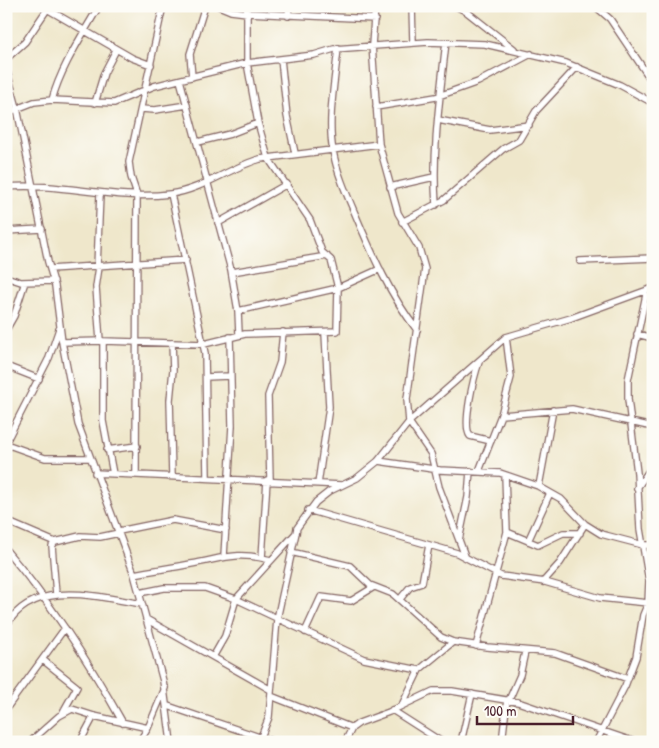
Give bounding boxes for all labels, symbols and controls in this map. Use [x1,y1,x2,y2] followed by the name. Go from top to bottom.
[477,693,573,725] scale bar
[484,700,517,721] text: 100 m

